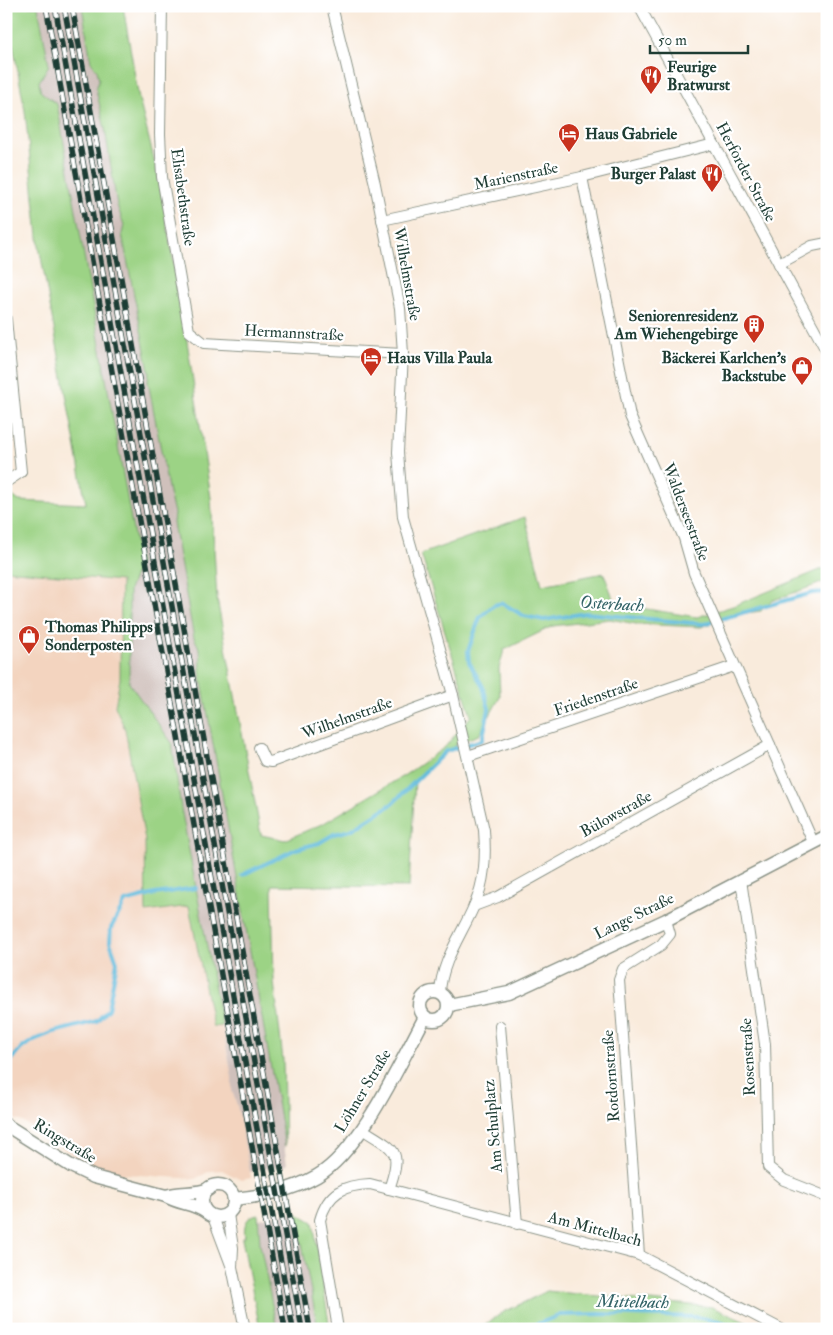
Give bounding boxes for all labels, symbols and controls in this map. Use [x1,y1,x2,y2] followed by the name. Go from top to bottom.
[650,22,748,54] scale bar
[658,31,687,50] text: 50 m
[667,57,731,95] place label: Feurige Bratwurst
[639,64,663,95] restaurant icon: Feurige Bratwurst
[711,119,781,226] street label: Herforder Straße
[557,122,581,153] hotel icon: Haus Gabriele
[585,124,678,144] place label: Haus Gabriele
[166,147,200,248] street label: Elisabethstraße
[472,157,560,195] street label: Marienstraße
[700,162,724,193] restaurant icon: Burger Palast
[611,164,697,185] place label: Burger Palast
[389,225,425,323] street label: Wilhelmstraße
[613,306,738,345] place label: Seniorenresidenz Am Wiehengebirge
[742,313,766,344] building icon: Seniorenresidenz Am Wiehengebirge
[244,320,345,346] street label: Hermannstraße
[359,346,383,377] hotel icon: Haus Villa Paula
[387,348,492,368] place label: Haus Villa Paula
[661,348,787,386] place label: Bäckerei Karlchen's Backstube
[790,355,814,386] shop icon: Bäckerei Karlchen's Backstube
[658,459,714,564] street label: Walderseestraße
[579,591,645,617] water label: Osterbach
[44,617,153,656] place label: Thomas Philipps Sonderposten
[17,624,41,655] shop icon: Thomas Philipps Sonderposten
[551,673,641,721] street label: Friedenstraße
[298,692,395,744] street label: Wilhelmstraße
[577,786,656,842] street label: Bülowstraße
[591,888,677,944] street label: Lange Straße
[736,1017,760,1096] street label: Rosenstraße
[598,1029,624,1123] street label: Rotdornstraße
[330,1045,396,1136] street label: Löhner Straße
[479,1078,508,1174] street label: Am Schulplatz
[30,1114,101,1168] street label: Ringstraße
[545,1207,645,1251] street label: Am Mittelbach
[596,1290,669,1314] water label: Mittelbach

